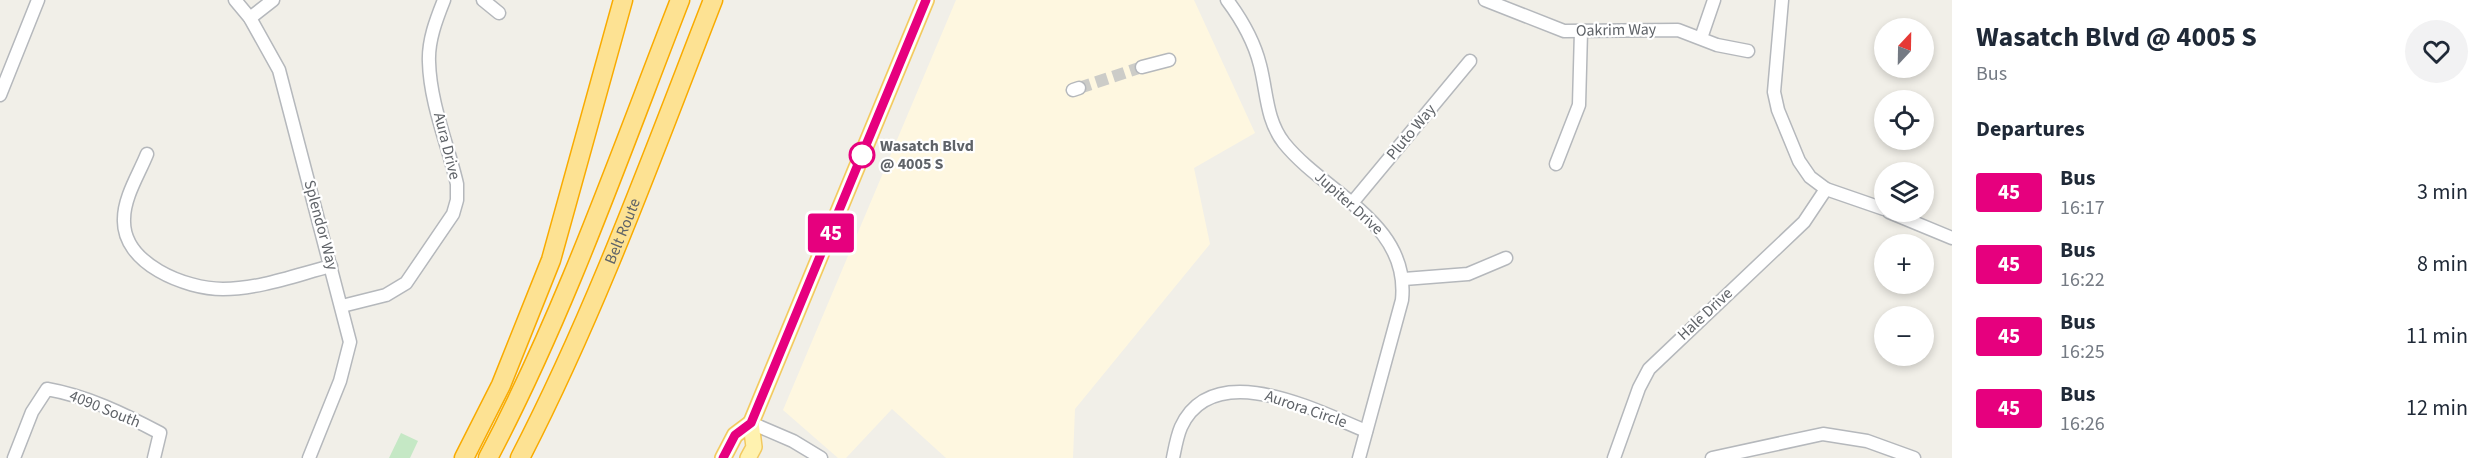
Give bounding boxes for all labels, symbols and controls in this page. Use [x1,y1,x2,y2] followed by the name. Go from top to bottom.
[1976,17,2257,57] text: Wasatch Blvd @ 4005 S
[1576,18,1657,42] street label: Oakrim Way
[1874,18,1934,78] north arrow
[1874,18,1934,366] map controls
[2405,20,2468,83] button: heart
[1976,60,2007,88] text: Bus
[1874,90,1934,150] button: locate
[1381,99,1441,165] street label: Pluto Way
[428,110,466,182] street label: Aura Drive
[1976,113,2085,145] text: Departures
[880,135,974,175] place label: Wasatch Blvd @ 4005 S
[849,142,875,168] marker: Wasatch Blvd @ 4005 S
[1874,162,1934,222] button: layers
[2060,162,2096,194] text: Bus
[1310,166,1388,240] street label: Jupiter Drive
[2417,176,2468,208] text: 3 min
[1998,177,2020,207] text: 45
[298,178,344,273] street label: Splendor Way
[2060,194,2105,222] text: 16:17
[599,195,646,268] street label: Belt Route
[804,214,858,252] line badge: 45
[820,218,842,248] text: 45
[1874,234,1934,294] button: +
[2060,234,2096,266] text: Bus
[2417,248,2468,280] text: 8 min
[1998,249,2020,279] text: 45
[2060,266,2105,294] text: 16:22
[1672,283,1738,345] street label: Hale Drive
[1874,306,1934,366] button: −
[2060,306,2096,338] text: Bus
[2406,320,2468,352] text: 11 min
[1998,321,2020,351] text: 45
[2060,338,2105,366] text: 16:25
[2060,378,2096,410] text: Bus
[66,385,144,433] street label: 4090 South
[1262,385,1350,433] street label: Aurora Circle
[2406,392,2468,424] text: 12 min
[1998,393,2020,423] text: 45
[2060,410,2105,438] text: 16:26

